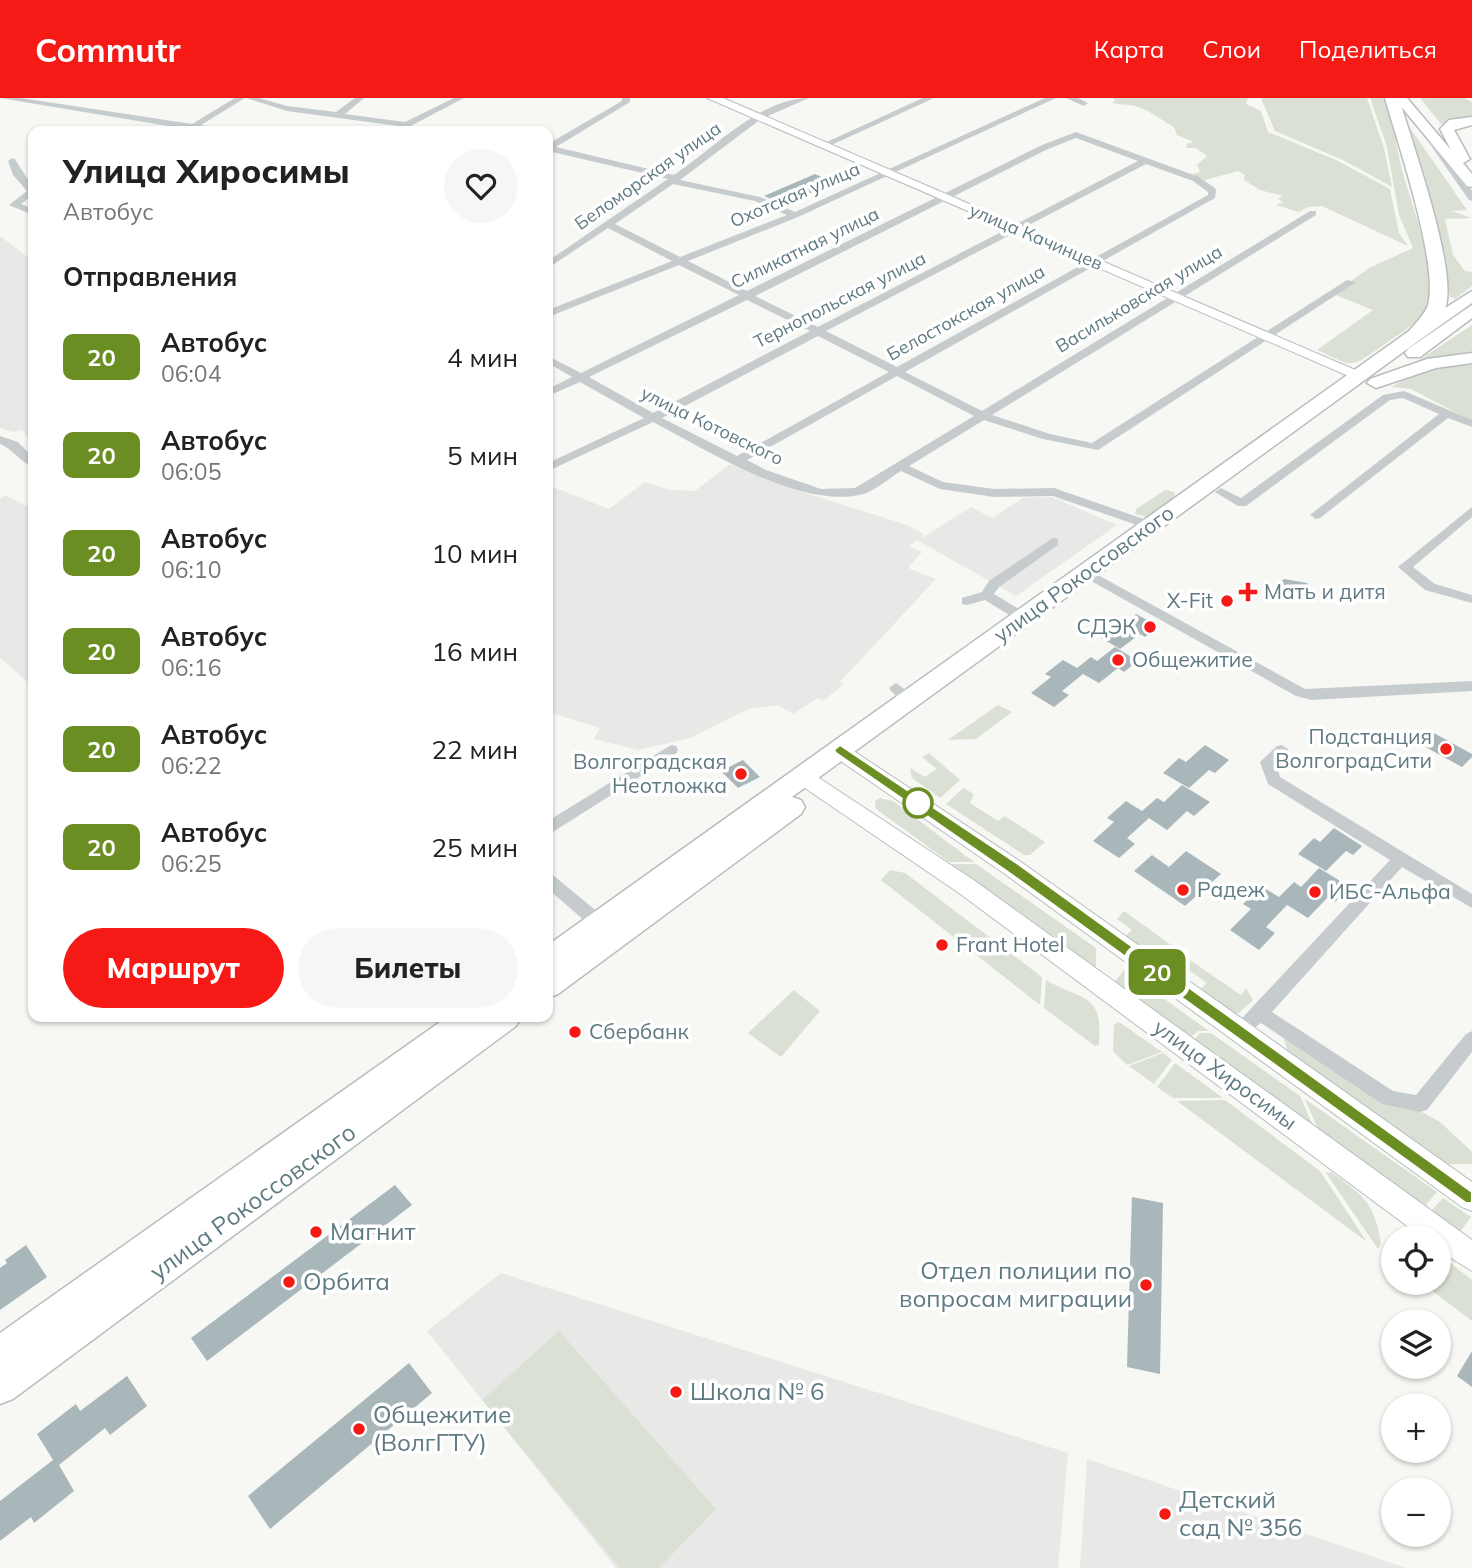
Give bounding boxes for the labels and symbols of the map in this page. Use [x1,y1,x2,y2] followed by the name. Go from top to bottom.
[570,116,725,235] street label: Беломорская улица
[726,157,863,232] street label: Охотская улица
[966,198,1106,275] street label: улица Качинцев
[727,202,883,293] street label: Силикатная улица
[1051,240,1226,357] street label: Васильковская улица
[750,246,930,353] street label: Тернопольская улица
[883,260,1049,366] street label: Белостокская улица
[637,381,787,470] street label: улица Котовского
[988,499,1179,647] street label: улица Рокоссовского
[1264,578,1386,604] place label: Мать и дитя
[1238,582,1258,602] marker: Мать и дитя
[1167,587,1213,613] place label: X-Fit
[1219,593,1235,609] marker: X-Fit
[1077,613,1136,639] place label: СДЭК
[1142,619,1158,635] marker: СДЭК
[1132,646,1253,672] place label: Общежитие
[1110,652,1126,668] marker: Общежитие
[1275,723,1432,773] place label: Подстанция ВолгоградСити
[1438,741,1454,757] marker: Подстанция ВолгоградСити
[573,748,727,798] place label: Волгоградская Неотложка
[733,766,749,782] marker: Волгоградская Неотложка
[903,788,933,818] unlabelled marker
[1197,876,1265,902] place label: Радеж
[1329,878,1451,904] place label: ИБС-Альфа
[1175,882,1191,898] marker: Радеж
[1307,884,1323,900] marker: ИБС-Альфа
[956,931,1065,957] place label: Frant Hotel
[934,937,950,953] marker: Frant Hotel
[1126,949,1188,995] line badge: 20
[1149,1013,1302,1135] street label: улица Хиросимы
[589,1018,690,1044] place label: Сбербанк
[567,1024,583,1040] marker: Сбербанк
[144,1116,361,1286] street label: улица Рокоссовского
[330,1216,416,1246] place label: Магнит
[308,1224,324,1240] marker: Магнит
[899,1255,1132,1313] place label: Отдел полиции по вопросам миграции
[303,1266,390,1296] place label: Орбита
[281,1274,297,1290] marker: Орбита
[1138,1277,1154,1293] marker: Отдел полиции по вопросам миграции
[690,1376,824,1406] place label: Школа № 6
[668,1384,684,1400] marker: Школа № 6
[373,1399,511,1457] place label: Общежитие (ВолгГТУ)
[351,1421,367,1437] marker: Общежитие (ВолгГТУ)
[1179,1484,1302,1542] place label: Детский сад № 356
[1157,1506,1173,1522] marker: Детский сад № 356

